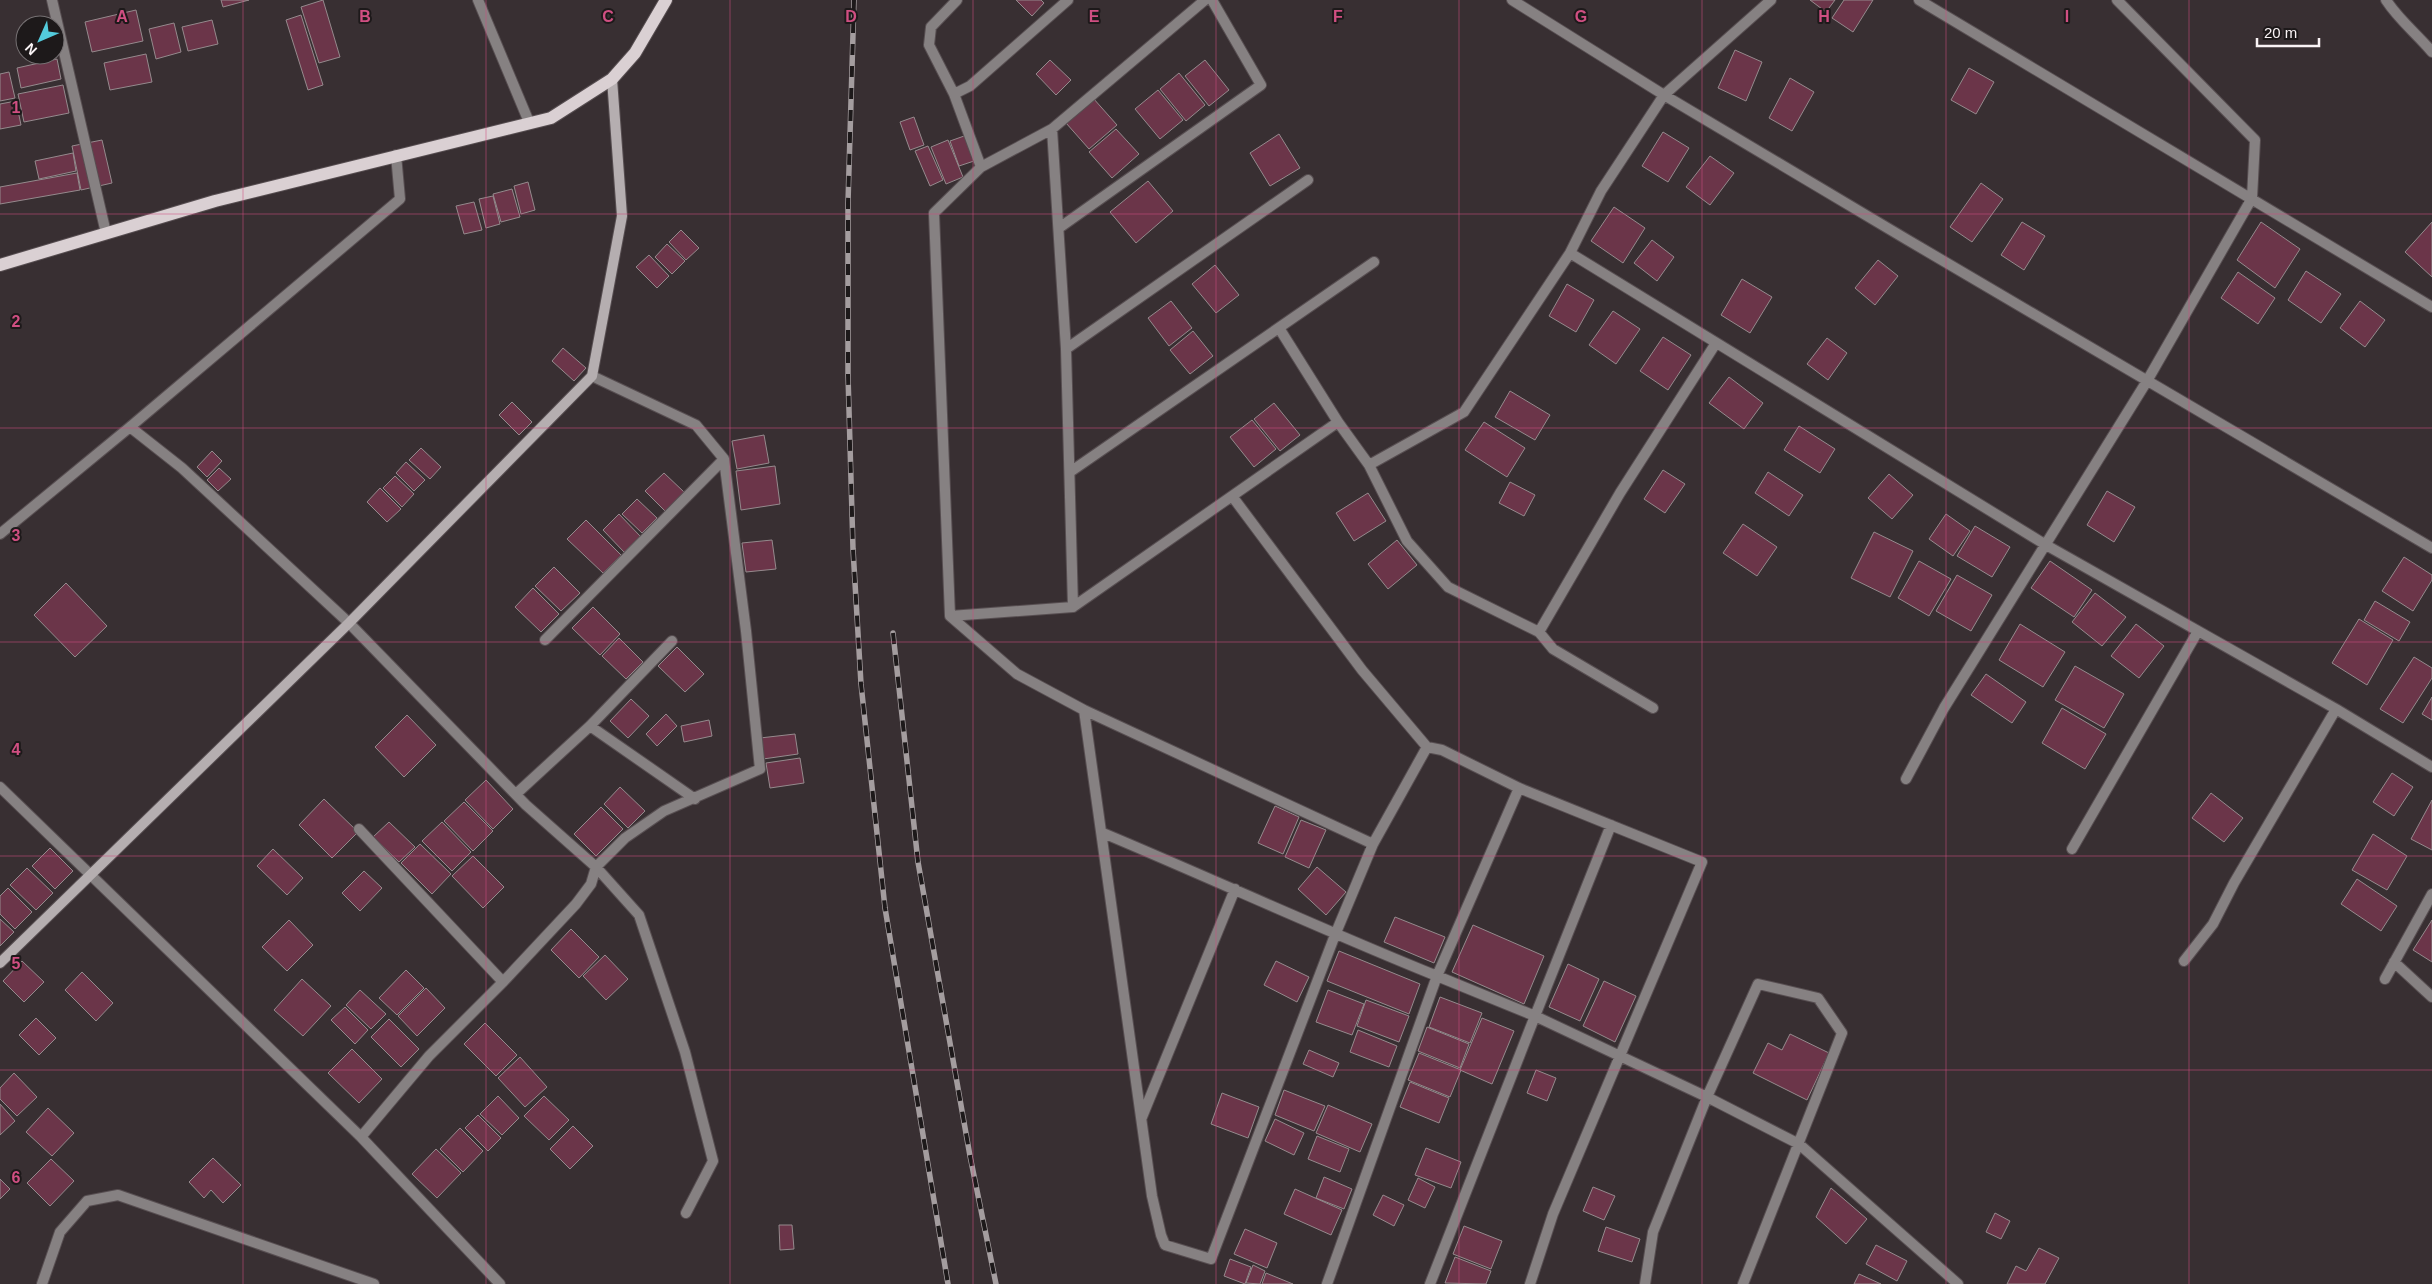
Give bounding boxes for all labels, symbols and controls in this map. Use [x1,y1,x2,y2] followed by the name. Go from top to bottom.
[116,8,128,25] text: A
[359,8,371,25] text: B
[602,8,614,25] text: C
[845,8,857,25] text: D
[1089,8,1100,25] text: E
[1333,8,1343,25] text: F
[1575,8,1587,25] text: G
[1818,8,1830,25] text: H
[2065,8,2069,25] text: I
[15,15,65,65] north arrow
[2257,15,2320,47] scale bar
[2264,24,2297,41] text: 20 m
[22,40,40,58] text: N
[12,99,21,116] text: 1
[12,313,21,330] text: 2
[12,527,21,544] text: 3
[12,741,21,758] text: 4
[12,955,21,972] text: 5
[12,1169,21,1186] text: 6

